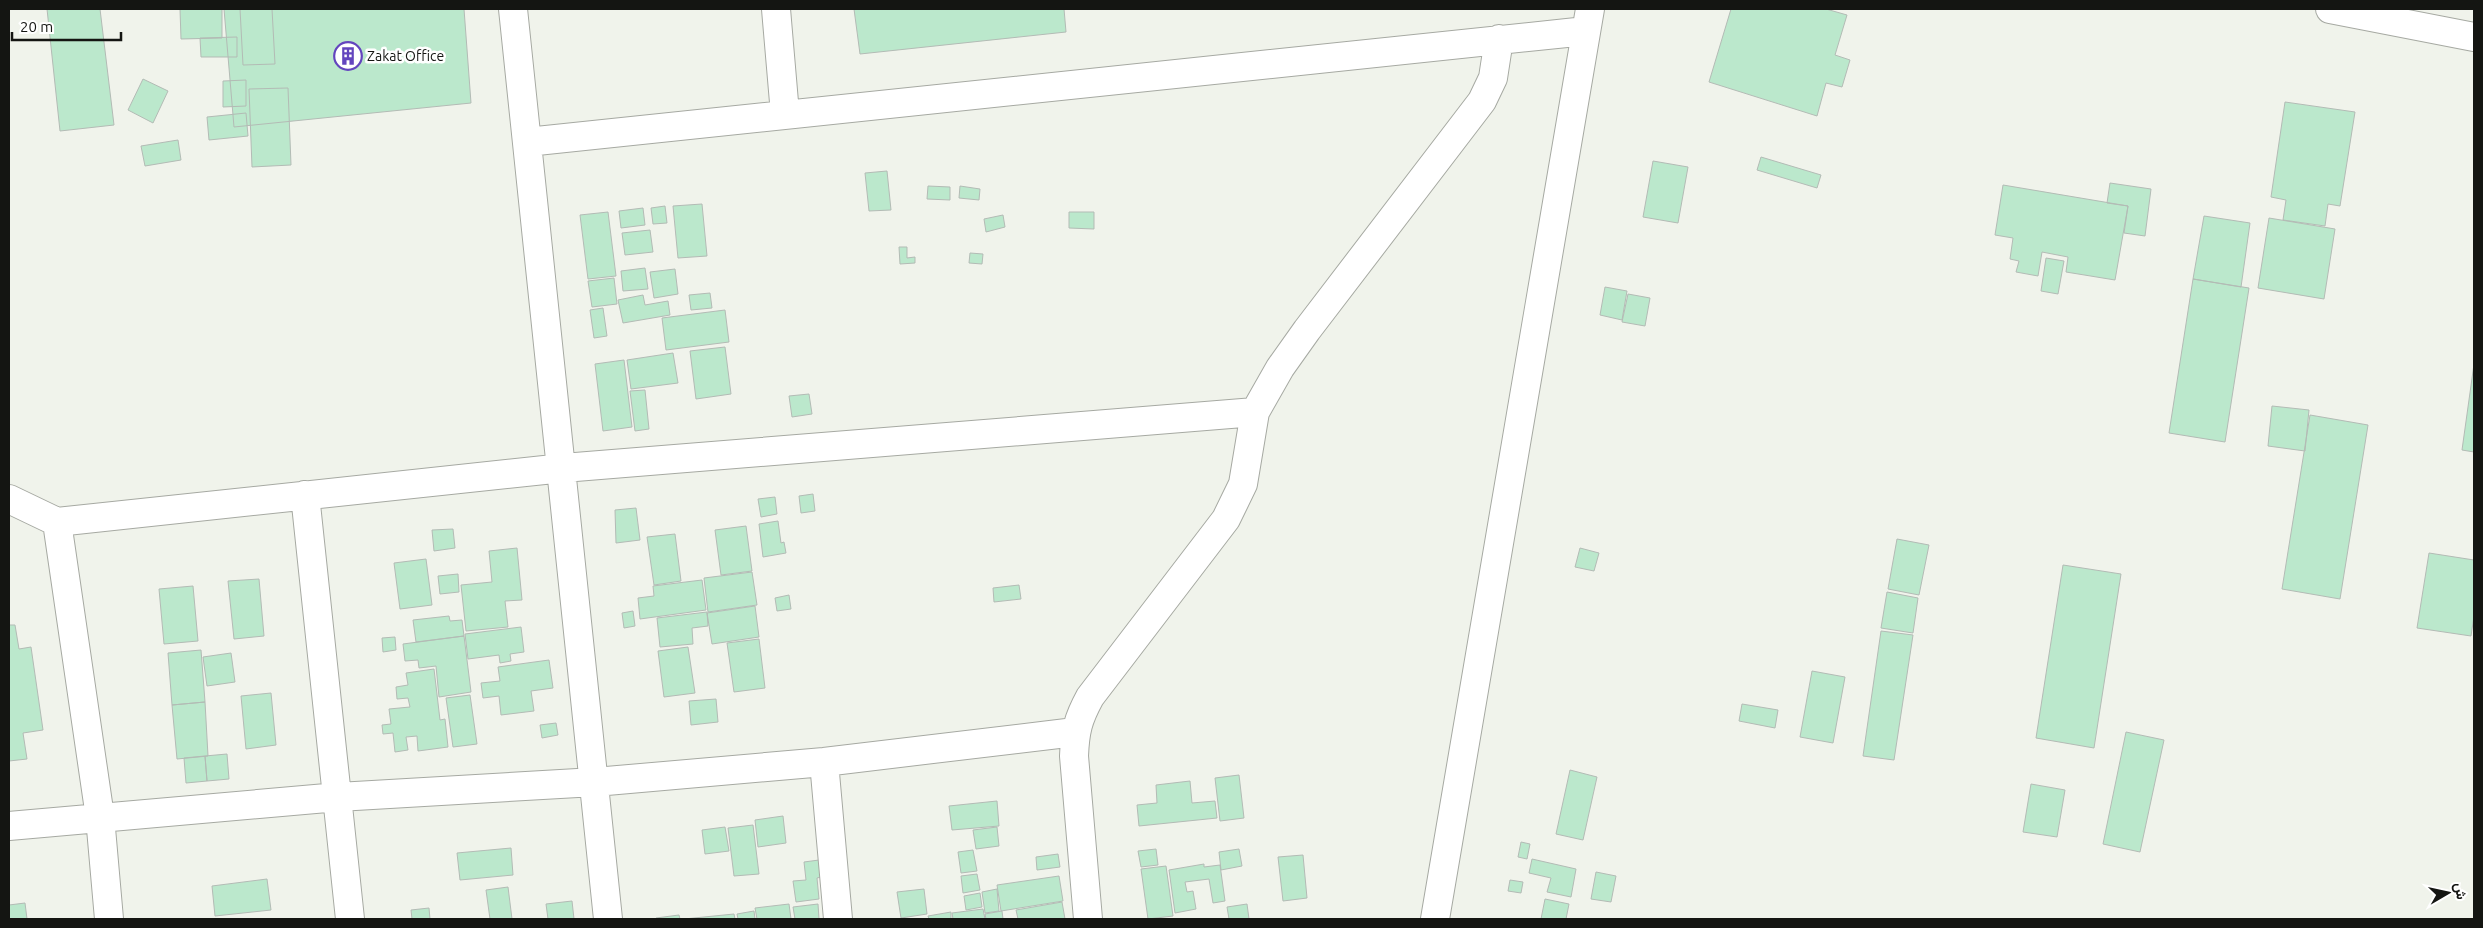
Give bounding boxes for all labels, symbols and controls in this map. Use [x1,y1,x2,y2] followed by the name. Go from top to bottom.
[12,10,121,42] scale bar
[20,18,53,35] text: 20 m
[333,41,363,71] building icon: Zakat Office
[367,48,444,64] place label: Zakat Office
[2423,868,2473,918] north arrow
[2451,881,2470,901] text: ش

